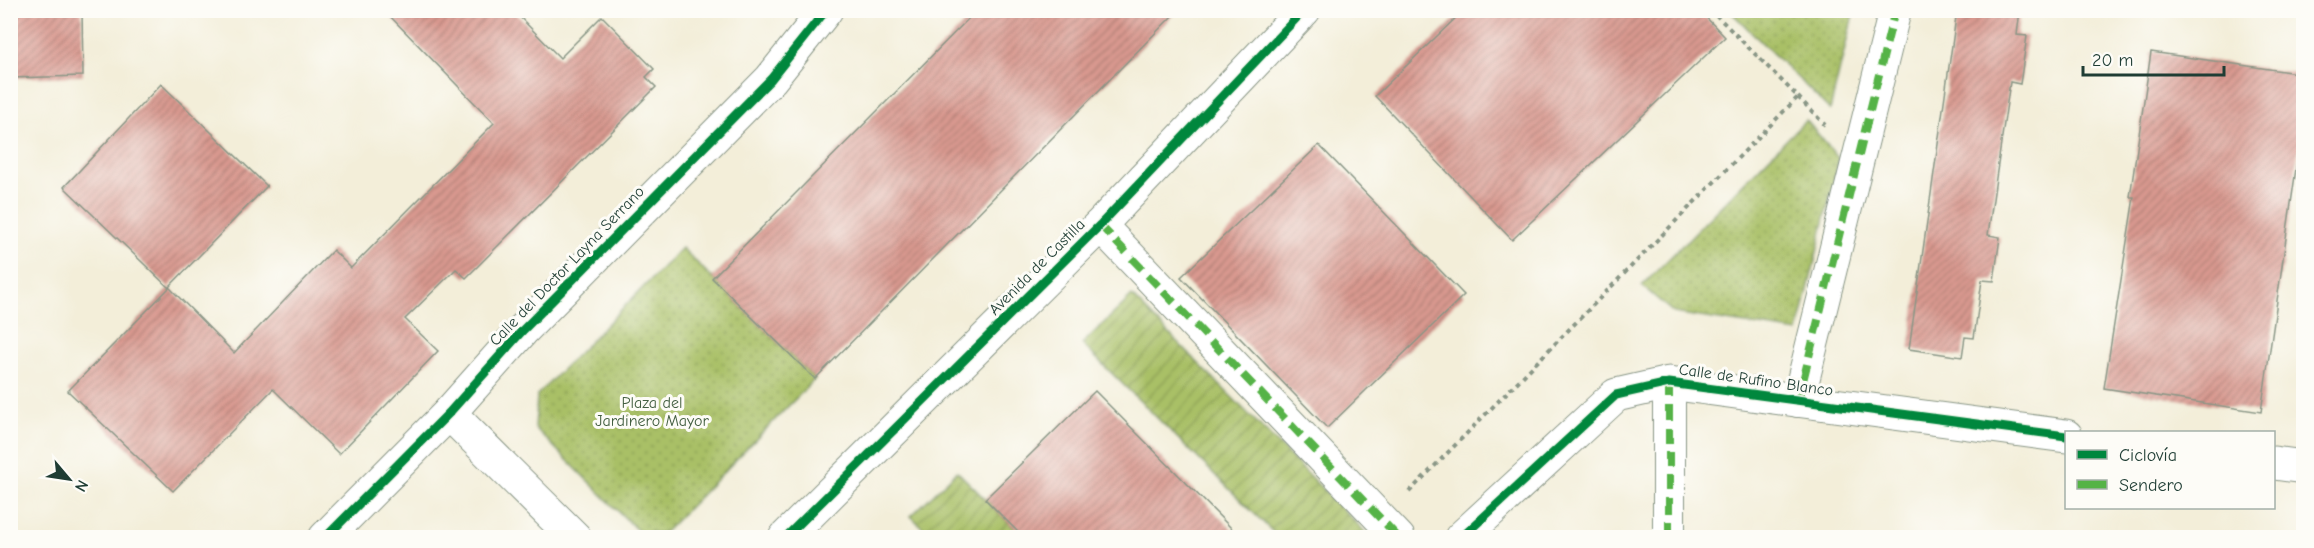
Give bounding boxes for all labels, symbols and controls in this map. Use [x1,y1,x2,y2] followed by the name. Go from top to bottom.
[2083,39,2224,77] scale bar
[2092,50,2133,71] text: 20 m
[486,183,648,349] street label: Calle del Doctor Layna Serrano
[985,215,1089,319] street label: Avenida de Castilla
[1678,360,1834,400] street label: Calle de Rufino Blanco
[595,394,709,430] park label: Plaza del Jardinero Mayor
[2065,431,2275,509] legend
[2119,445,2177,466] text: Ciclovía
[39,449,99,509] north arrow
[2119,475,2183,496] text: Sendero
[71,477,92,495] text: N

